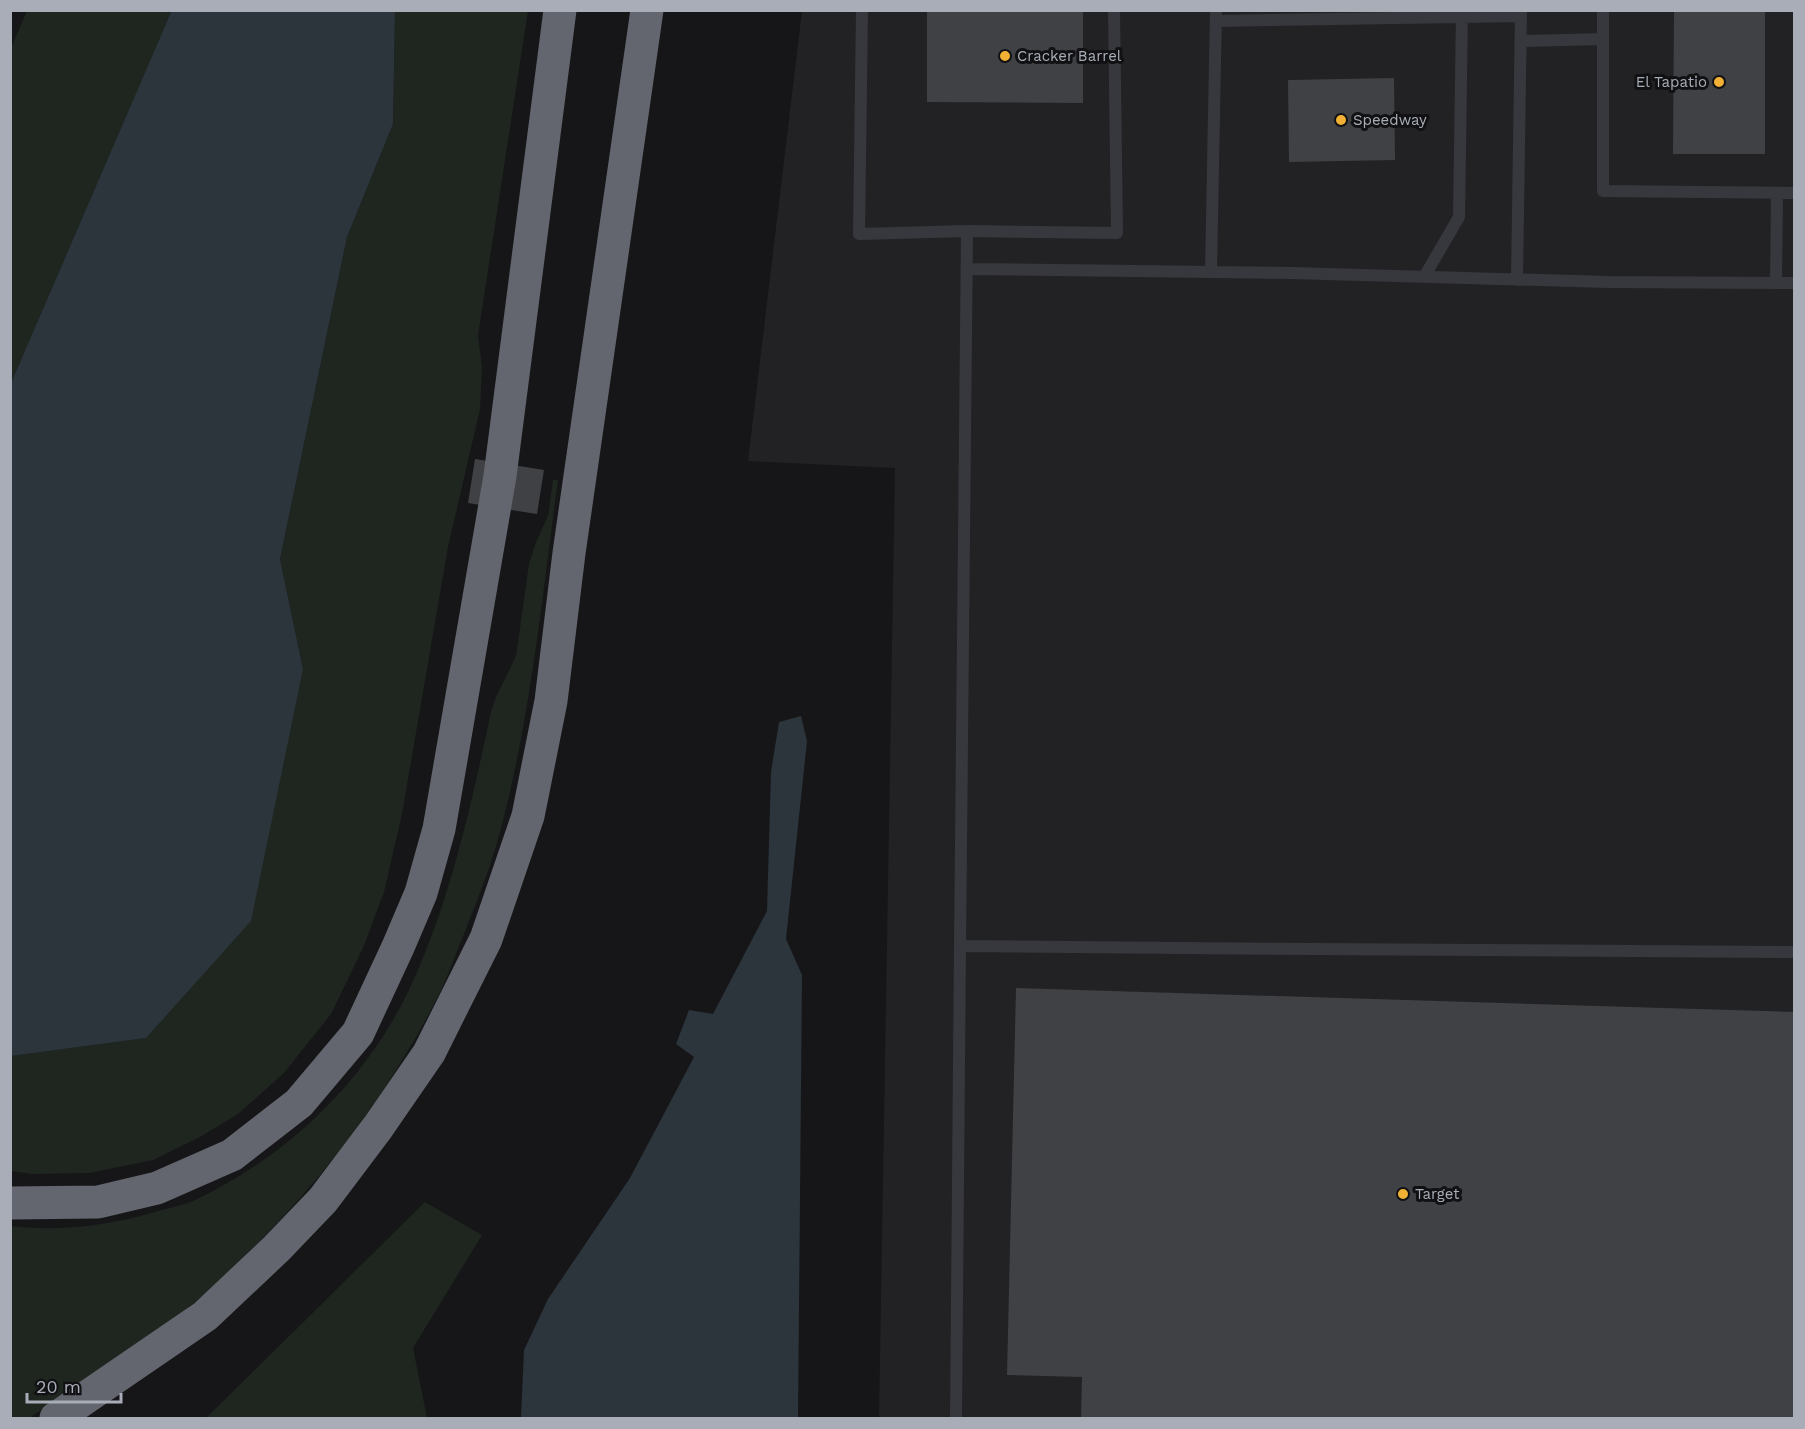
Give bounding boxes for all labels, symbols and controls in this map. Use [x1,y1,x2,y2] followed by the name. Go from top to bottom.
[1017,47,1122,65] place label: Cracker Barrel
[998,49,1012,63] marker: Cracker Barrel
[1636,73,1707,91] place label: El Tapatio
[1712,75,1726,89] marker: El Tapatio
[1353,111,1427,129] place label: Speedway
[1334,113,1348,127] marker: Speedway
[1415,1185,1460,1203] place label: Target
[1396,1187,1410,1201] marker: Target
[27,1366,122,1404] scale bar
[36,1376,81,1397] text: 20 m

